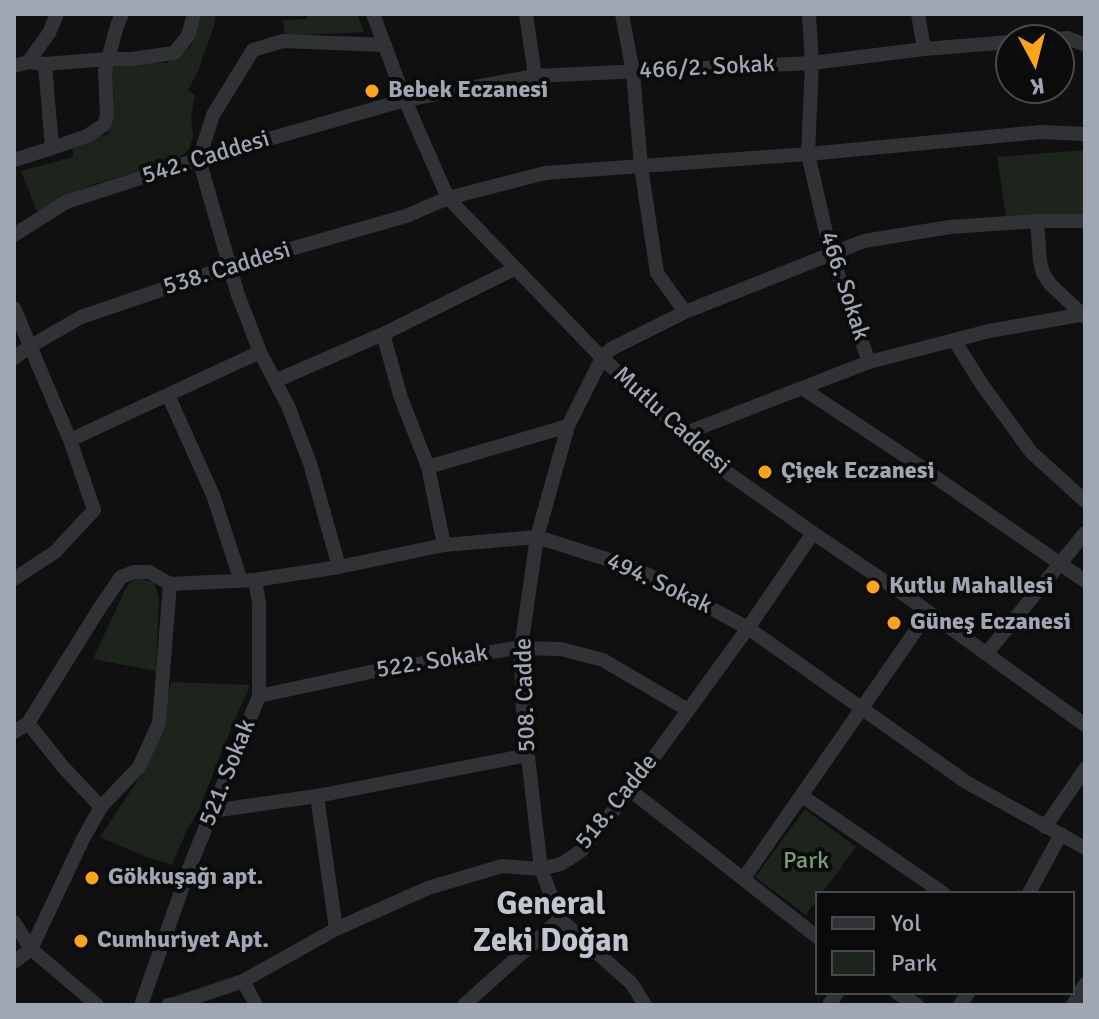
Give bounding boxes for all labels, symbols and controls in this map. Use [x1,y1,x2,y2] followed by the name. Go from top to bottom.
[995,24,1075,104] north arrow
[639,50,775,86] street label: 466/2. Sokak
[1029,72,1046,101] text: K
[388,77,548,105] place label: Bebek Eczanesi
[363,82,381,100] marker: Bebek Eczanesi
[139,125,273,191] street label: 542. Caddesi
[813,228,875,344] street label: 466. Sokak
[160,236,294,302] street label: 538. Caddesi
[607,361,735,481] street label: Mutlu Caddesi
[781,458,935,486] place label: Çiçek Eczanesi
[756,463,774,481] marker: Çiçek Eczanesi
[602,547,716,621] street label: 494. Sokak
[889,573,1053,601] place label: Kutlu Mahallesi
[864,578,882,596] marker: Kutlu Mahallesi
[910,609,1071,637] place label: Güneş Eczanesi
[885,614,903,632] marker: Güneş Eczanesi
[510,637,542,753] street label: 508. Cadde
[374,639,490,685] street label: 522. Sokak
[194,715,262,831] street label: 521. Sokak
[570,749,664,855] street label: 518. Cadde
[783,848,829,876] park label: Park
[108,864,263,892] place label: Gökkuşağı apt.
[83,869,101,887] marker: Gökkuşağı apt.
[473,887,629,962] district label: General Zeki Doğan
[815,891,1075,995] legend
[891,908,921,938] text: Yol
[97,927,269,955] place label: Cumhuriyet Apt.
[72,932,90,950] marker: Cumhuriyet Apt.
[891,948,937,978] text: Park

